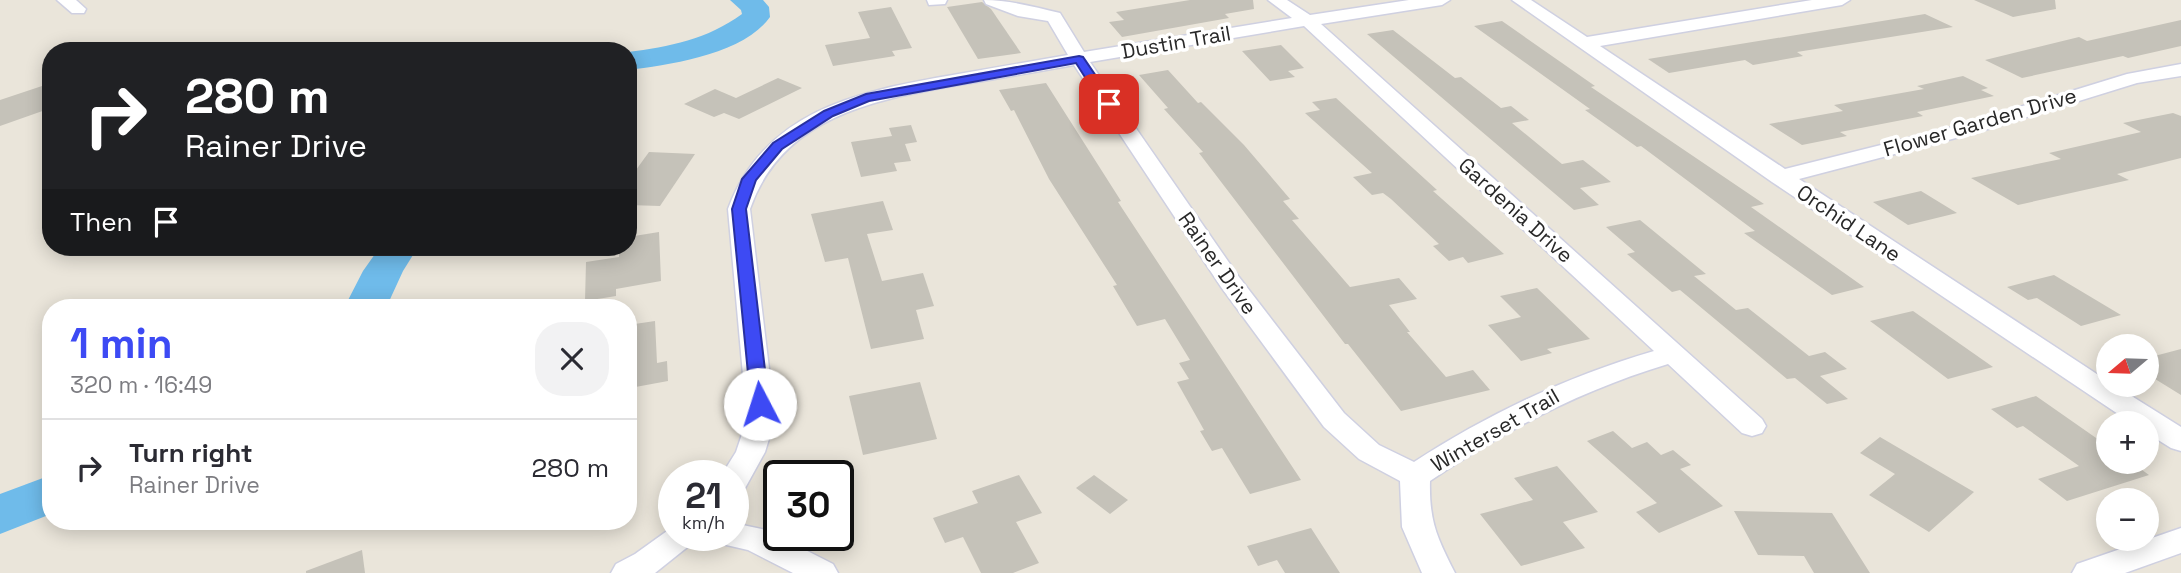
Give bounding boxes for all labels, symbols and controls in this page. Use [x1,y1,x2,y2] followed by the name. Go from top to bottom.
[1119,19,1233,65] street label: Dustin Trail
[185,65,330,127] text: 280 m
[70,70,161,161] icon: right
[1079,74,1139,134] pin
[1880,82,2080,162] street label: Flower Garden Drive
[1090,85,1128,123] icon: arrive
[185,126,367,166] text: Rainer Drive
[1453,151,1579,269] street label: Gardenia Drive
[1792,178,1906,268] street label: Orchid Lane
[147,203,185,241] icon: arrive
[70,205,133,239] text: Then
[1173,206,1263,320] street label: Rainer Drive
[70,317,173,370] text: 1 min
[535,322,609,396] button: close
[2096,334,2160,397] north arrow
[2096,334,2159,551] map controls
[723,367,797,441] position arrow
[70,370,212,400] text: 320 m · 16:49
[1426,382,1564,478] street label: Winterset Trail
[2096,411,2159,474] button: +
[129,436,253,470] text: Turn right
[70,449,108,487] icon: right
[531,451,609,485] text: 280 m
[763,460,854,551] speed limit sign: 30
[129,470,260,500] text: Rainer Drive
[685,474,722,518] text: 21
[2096,488,2159,551] button: −
[682,511,725,534] text: km/h

